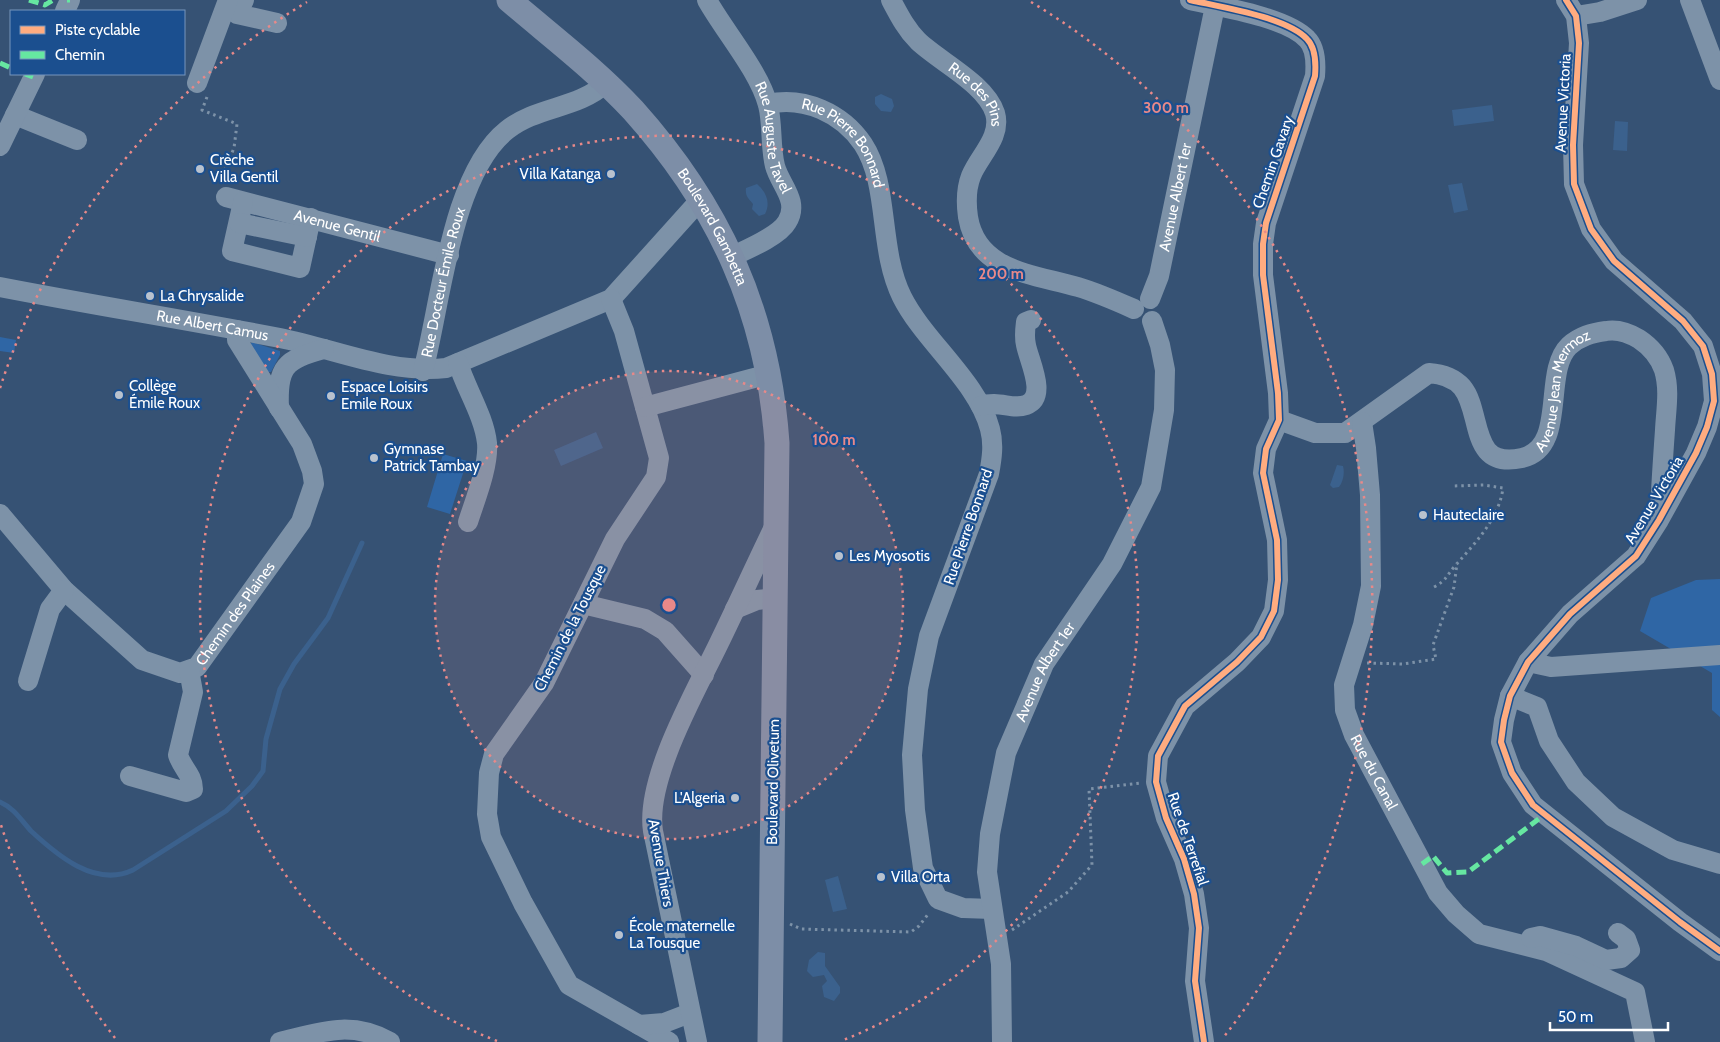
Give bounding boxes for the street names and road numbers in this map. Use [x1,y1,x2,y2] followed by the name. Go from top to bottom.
[1551,52,1575,153] street label: Avenue Victoria
[945,59,1005,127] street label: Rue des Pins
[751,79,796,197] street label: Rue Auguste Tavel
[800,95,888,189] street label: Rue Pierre Bonnard
[1249,113,1297,211] street label: Chemin Gavary
[1155,141,1195,253] street label: Avenue Albert 1er
[674,165,751,289] street label: Boulevard Gambetta
[418,205,469,359] street label: Rue Docteur Émile Roux
[292,206,383,246] street label: Avenue Gentil
[155,307,270,345] street label: Rue Albert Camus
[1531,326,1593,455] street label: Avenue Jean Mermoz
[1621,452,1688,547] street label: Avenue Victoria
[940,467,996,587] street label: Rue Pierre Bonnard
[192,558,279,669] street label: Chemin des Plaines
[530,561,610,694] street label: Chemin de la Tousque
[1012,619,1079,724] street label: Avenue Albert 1er
[763,719,783,845] street label: Boulevard Olivetum
[1346,731,1401,814] street label: Rue du Canal
[1164,790,1213,888] street label: Rue de Terrefial
[644,818,678,908] street label: Avenue Thiers

